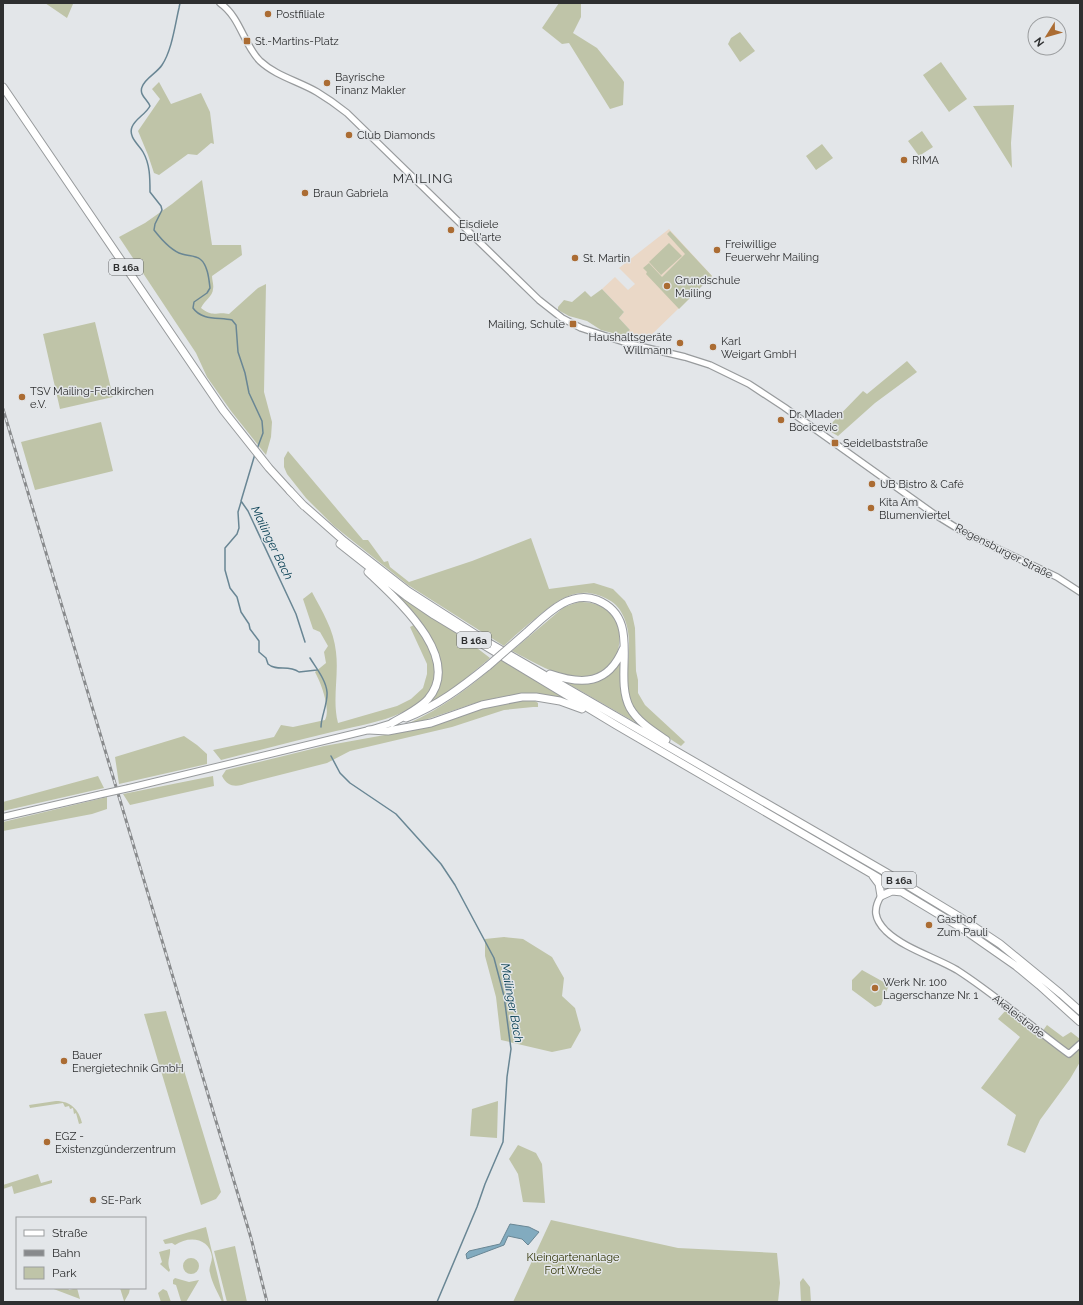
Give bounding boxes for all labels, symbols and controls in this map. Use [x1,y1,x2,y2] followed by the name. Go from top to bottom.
[276,8,325,21] place label: Postfiliale
[263,9,273,19] marker: Postfiliale
[1027,16,1067,56] north arrow
[1032,34,1047,49] text: N
[255,35,339,48] place label: St.-Martins-Platz
[242,36,252,46] marker: St.-Martins-Platz
[335,71,406,97] place label: Bayrische Finanz Makler
[322,78,332,88] marker: Bayrische Finanz Makler
[357,129,435,142] place label: Club Diamonds
[344,130,354,140] marker: Club Diamonds
[912,154,940,167] place label: RIMA
[899,155,909,165] marker: RIMA
[393,171,453,186] district label: MAILING
[313,187,388,200] place label: Braun Gabriela
[300,188,310,198] marker: Braun Gabriela
[459,218,502,244] place label: Eisdiele Dell'arte
[446,225,456,235] marker: Eisdiele Dell'arte
[725,238,819,264] place label: Freiwillige Feuerwehr Mailing
[712,245,722,255] marker: Freiwillige Feuerwehr Mailing
[583,252,630,265] place label: St. Martin
[570,253,580,263] marker: St. Martin
[109,259,143,275] road number: B 16a
[675,274,741,300] place label: Grundschule Mailing
[662,281,672,291] marker: Grundschule Mailing
[488,318,566,331] place label: Mailing, Schule
[568,319,578,329] marker: Mailing, Schule
[589,331,673,357] place label: Haushaltsgeräte Willmann
[721,335,797,361] place label: Karl Weigart GmbH
[675,338,685,348] marker: Haushaltsgeräte Willmann
[708,342,718,352] marker: Karl Weigart GmbH
[30,385,154,411] place label: TSV Mailing-Feldkirchen e.V.
[17,392,27,402] marker: TSV Mailing-Feldkirchen e.V.
[789,408,843,434] place label: Dr. Mladen Bocicevic
[776,415,786,425] marker: Dr. Mladen Bocicevic
[843,437,928,450] place label: Seidelbaststraße
[830,438,840,448] marker: Seidelbaststraße
[880,478,964,491] place label: UB Bistro & Café
[867,479,877,489] marker: UB Bistro & Café
[879,496,950,522] place label: Kita Am Blumenviertel
[866,503,876,513] marker: Kita Am Blumenviertel
[248,504,296,582] water label: Mailinger Bach
[953,521,1055,582] street label: Regensburger Straße
[457,632,491,648] road number: B 16a
[882,872,916,888] road number: B 16a
[937,913,988,939] place label: Gasthof Zum Pauli
[924,920,934,930] marker: Gasthof Zum Pauli
[498,962,526,1044] water label: Mailinger Bach
[883,976,978,1002] place label: Werk Nr. 100 Lagerschanze Nr. 1
[870,983,880,993] marker: Werk Nr. 100 Lagerschanze Nr. 1
[990,992,1048,1041] street label: Akeleistraße
[72,1049,184,1075] place label: Bauer Energietechnik GmbH
[59,1056,69,1066] marker: Bauer Energietechnik GmbH
[55,1130,176,1156] place label: EGZ - Existenzgünderzentrum
[42,1137,52,1147] marker: EGZ - Existenzgünderzentrum
[101,1194,142,1207] place label: SE-Park
[88,1195,98,1205] marker: SE-Park
[16,1217,146,1289] legend
[52,1226,88,1240] text: Straße
[52,1246,81,1260] text: Bahn
[526,1251,620,1277] park label: Kleingartenanlage Fort Wrede
[52,1266,77,1280] text: Park

